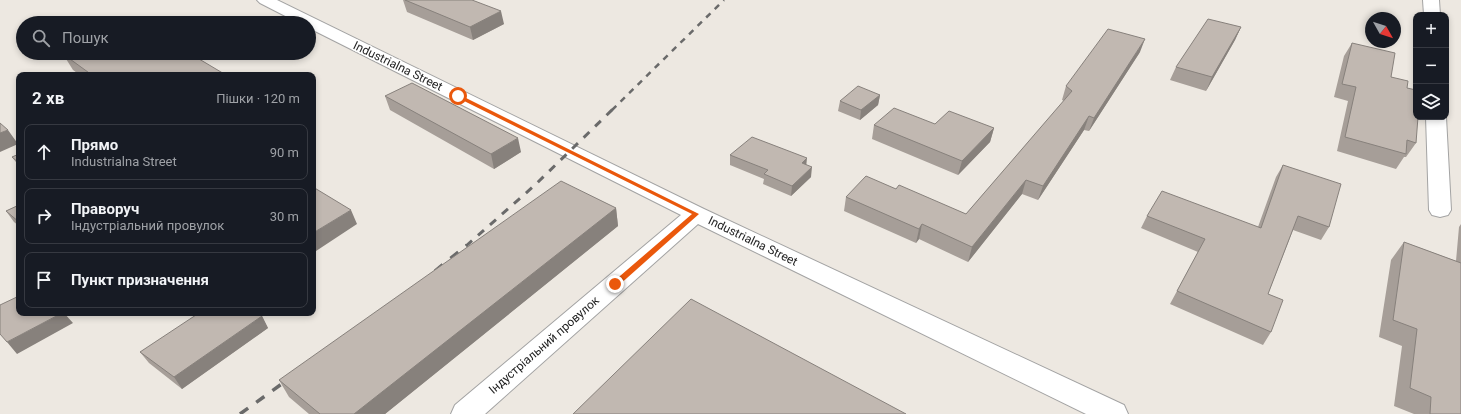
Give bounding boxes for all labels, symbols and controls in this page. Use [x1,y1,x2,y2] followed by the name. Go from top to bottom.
[1365,12,1401,48] north arrow
[1413,12,1449,120] map controls
[1413,12,1449,48] button: +
[16,16,316,60] search box
[30,27,52,49] icon: search
[62,29,109,47] text: Пошук
[351,38,445,94] street label: Industrialna Street
[1413,48,1449,84] button: −
[1413,84,1449,120] button: layers
[449,87,467,105] route start
[32,88,64,108] text: 2 хв
[216,91,300,106] text: Пішки · 120 m
[71,136,118,154] text: Прямо
[33,141,55,163] icon: ahead
[270,145,299,160] text: 90 m
[71,154,177,169] text: Industrialna Street
[71,200,139,218] text: Праворуч
[33,205,55,227] icon: right
[270,209,299,224] text: 30 m
[706,213,800,269] street label: Industrialna Street
[71,218,224,233] text: Індустріальний провулок
[33,269,55,291] icon: arrive
[71,271,209,289] text: Пункт призначення
[606,275,624,293] route end
[486,293,602,397] street label: Індустріальний провулок

